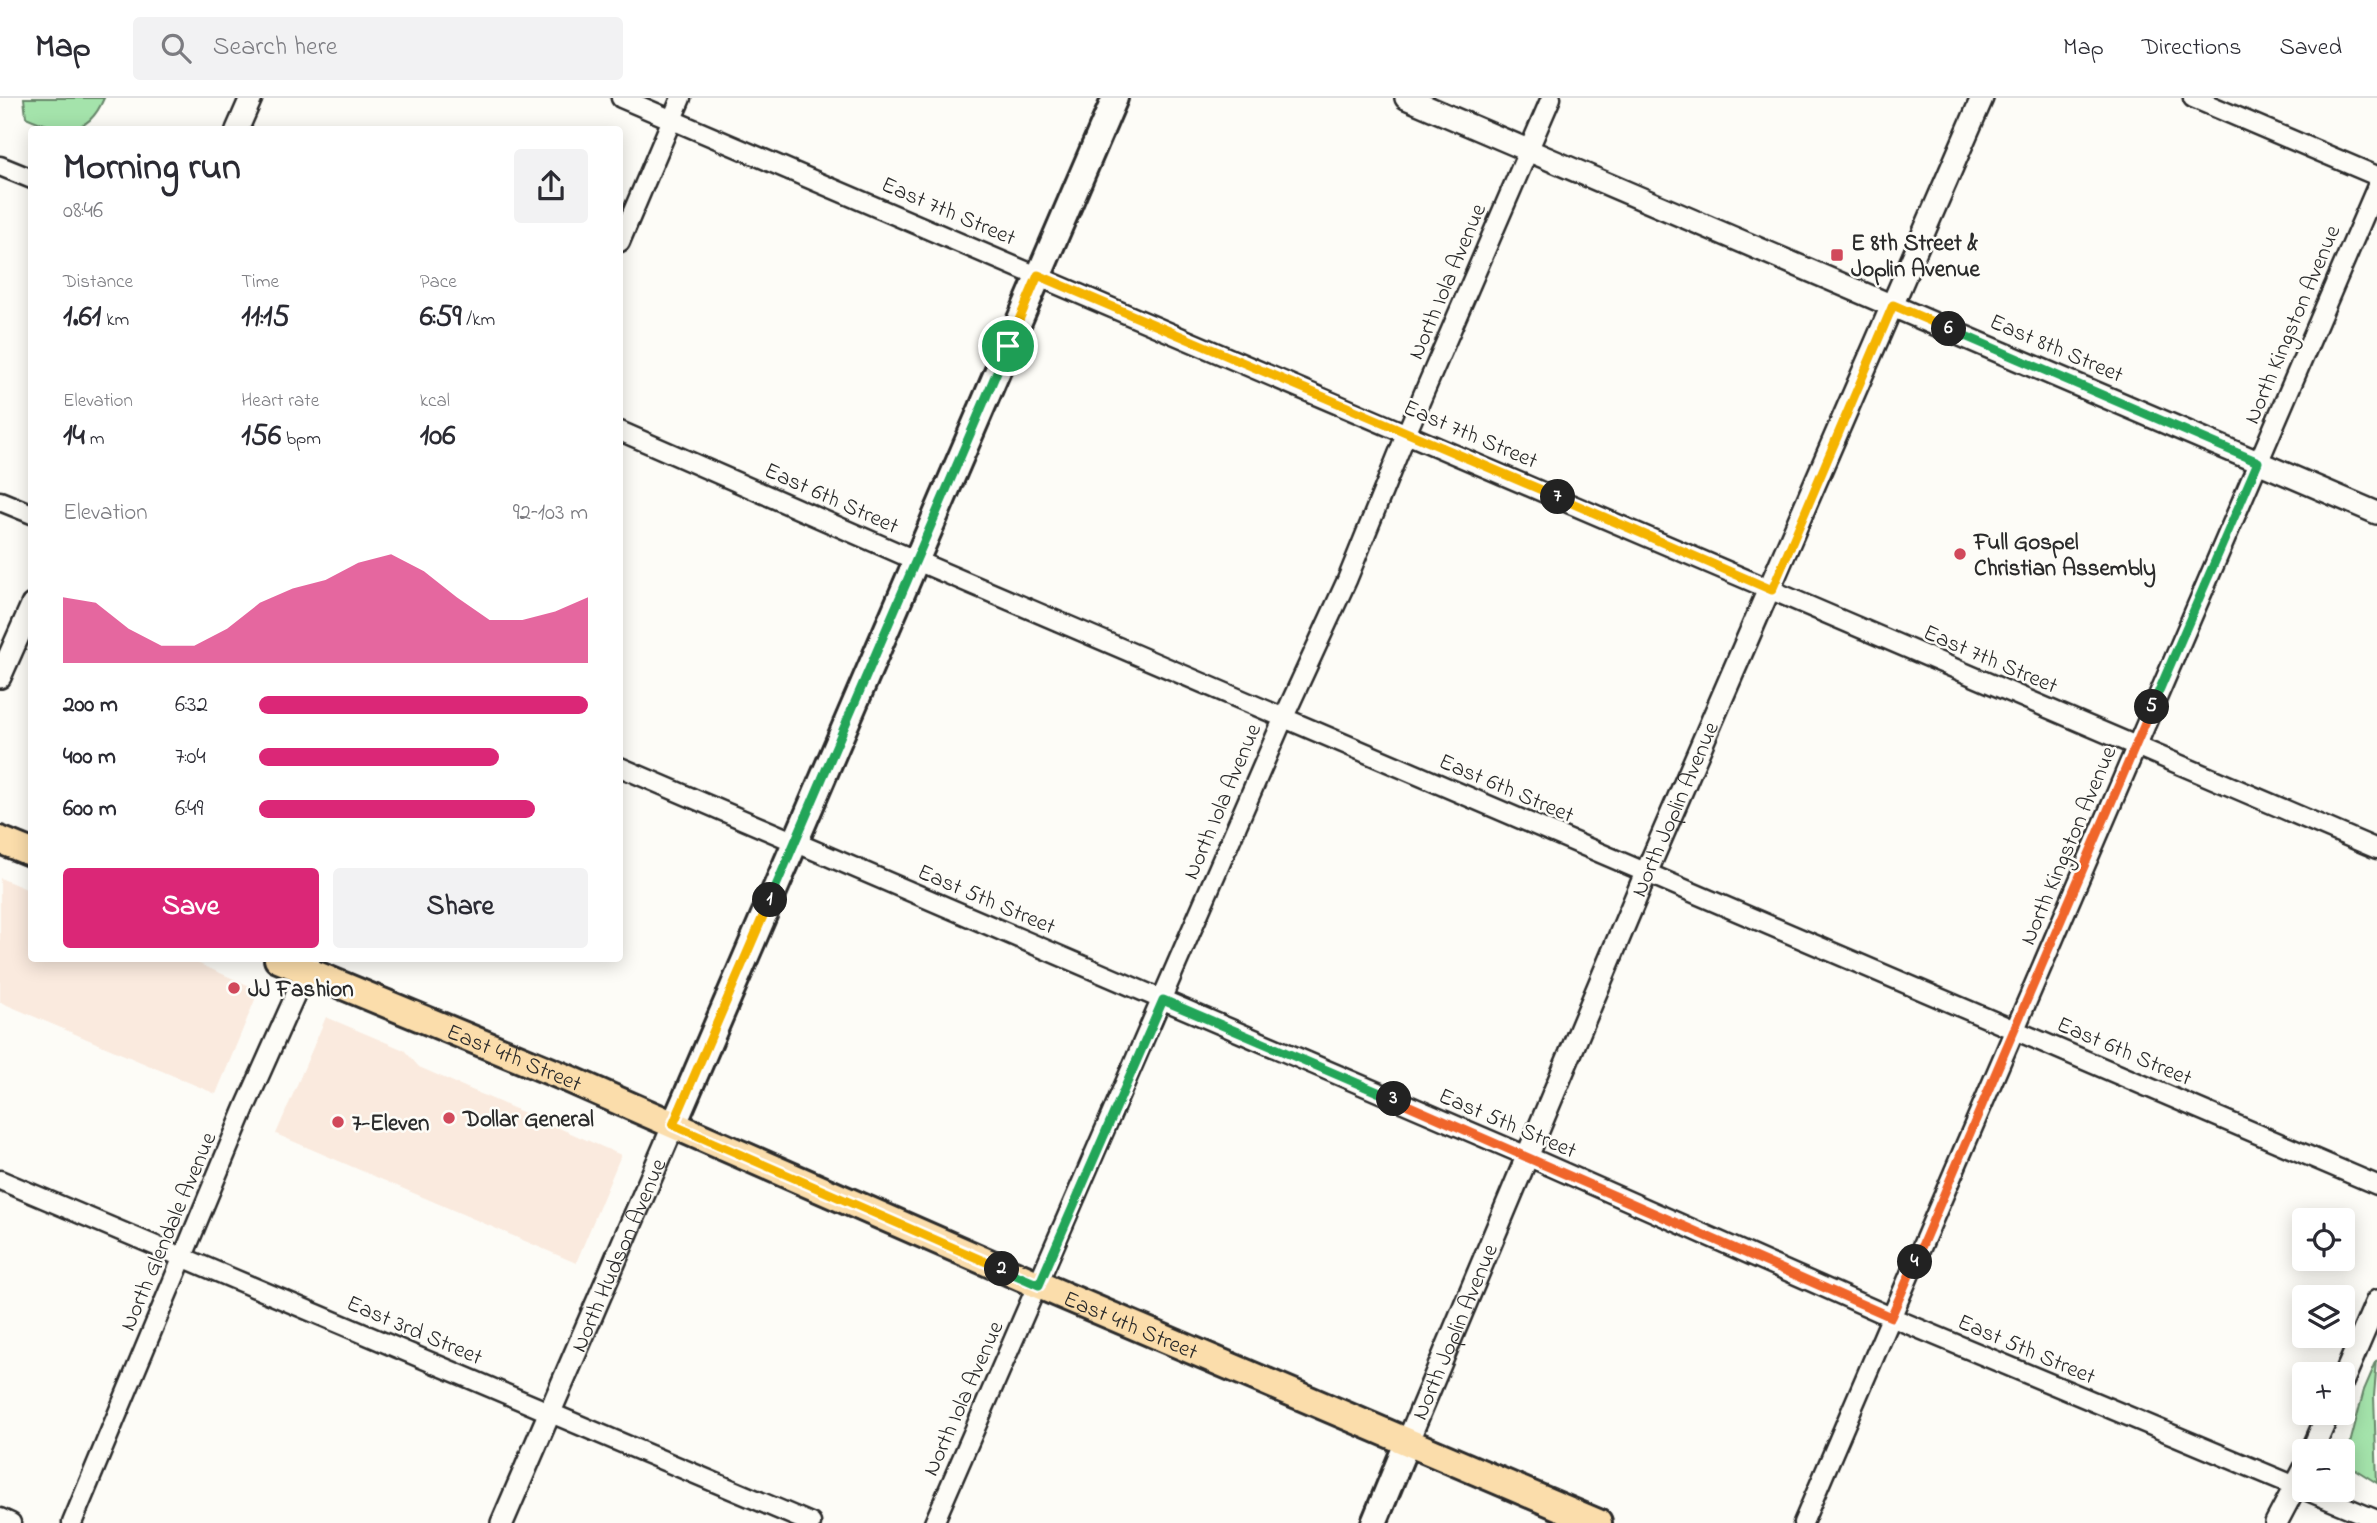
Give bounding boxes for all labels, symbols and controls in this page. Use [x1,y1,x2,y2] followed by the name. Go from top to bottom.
[133,17,623,80] search box
[35,24,91,72] text: Map
[157,29,195,67] icon: search
[213,29,337,67] text: Search here
[2063,31,2104,66] text: Map
[2142,31,2241,66] text: Directions
[2279,31,2342,66] text: Saved
[63,141,241,197] text: Morning run
[514,149,588,223] button: share
[876,169,1021,256] street label: East 7th Street
[63,195,103,228] text: 08:46
[1401,198,1496,365] street label: North Iola Avenue
[2236,220,2351,430] street label: North Kingston Avenue
[1851,228,1981,287] place label: E 8th Street & Joplin Avenue
[1829,247,1845,263] marker: E 8th Street & Joplin Avenue
[63,269,133,296] text: Distance
[241,269,279,296] text: Time
[420,269,457,296] text: Pace
[63,296,101,340] text: 1.61
[241,296,290,340] text: 11:15
[420,296,462,340] text: 6:59
[1984,306,2128,392] street label: East 8th Street
[101,307,129,334] text: km
[462,307,495,334] text: /km
[1932,312,1966,346] pin: 6
[1944,315,1953,342] text: 6
[978,316,1038,376] pin
[989,327,1027,365] icon: arrive
[63,388,133,415] text: Elevation
[241,388,319,415] text: Heart rate
[420,388,450,415] text: kcal
[1398,392,1543,479] street label: East 7th Street
[63,415,85,459] text: 14
[241,415,281,459] text: 156
[420,415,455,459] text: 106
[85,426,104,453] text: m
[281,426,321,453] text: bpm
[758,455,904,544] street label: East 6th Street
[1540,480,1576,514] pin: 7
[1554,483,1561,510] text: 7
[63,497,148,530] text: Elevation
[513,497,588,530] text: 92–103 m
[1973,527,2156,588] place label: Full Gospel Christian Assembly
[1952,546,1968,562] marker: Full Gospel Christian Assembly
[1918,617,2063,704] street label: East 7th Street
[63,689,118,722] text: 200 m
[175,689,208,722] text: 6:32
[2134,690,2170,724] pin: 5
[2146,693,2157,720] text: 5
[1624,716,1729,903] street label: North Joplin Avenue
[1176,718,1271,885] street label: North Iola Avenue
[63,741,116,774] text: 400 m
[175,741,206,774] text: 7:04
[2012,741,2127,951] street label: North Kingston Avenue
[1433,746,1579,833] street label: East 6th Street
[63,793,117,826] text: 600 m
[175,793,203,826] text: 6:49
[912,856,1060,944] street label: East 5th Street
[63,868,319,948] button: Save
[333,868,588,948] button: Share
[752,882,788,918] pin: 1
[766,886,773,913] text: 1
[248,974,354,1007] place label: JJ Fashion
[226,980,242,996] marker: JJ Fashion
[2051,1009,2197,1096] street label: East 6th Street
[441,1016,587,1102] street label: East 4th Street
[1433,1080,1581,1168] street label: East 5th Street
[1376,1082,1412,1116] pin: 3
[1390,1085,1397,1112] text: 3
[462,1104,594,1137] place label: Dollar General
[352,1108,429,1141] place label: 7-Eleven
[441,1110,457,1126] marker: Dollar General
[330,1114,346,1130] marker: 7-Eleven
[113,1127,226,1336] street label: North Glendale Avenue
[564,1153,677,1358] street label: North Hudson Avenue
[2292,1208,2355,1502] map controls
[2292,1208,2355,1271] button: locate
[1405,1239,1508,1425] street label: North Joplin Avenue
[1898,1244,1932,1280] pin: 4
[1911,1248,1918,1275] text: 4
[984,1252,1020,1286] pin: 2
[997,1255,1006,1282] text: 2
[1058,1283,1203,1370] street label: East 4th Street
[2292,1285,2355,1348] button: layers
[341,1288,487,1375] street label: East 3rd Street
[1952,1306,2100,1394] street label: East 5th Street
[915,1316,1014,1482] street label: North Iola Avenue
[2292,1362,2355,1425] button: +
[2292,1439,2355,1502] button: −

